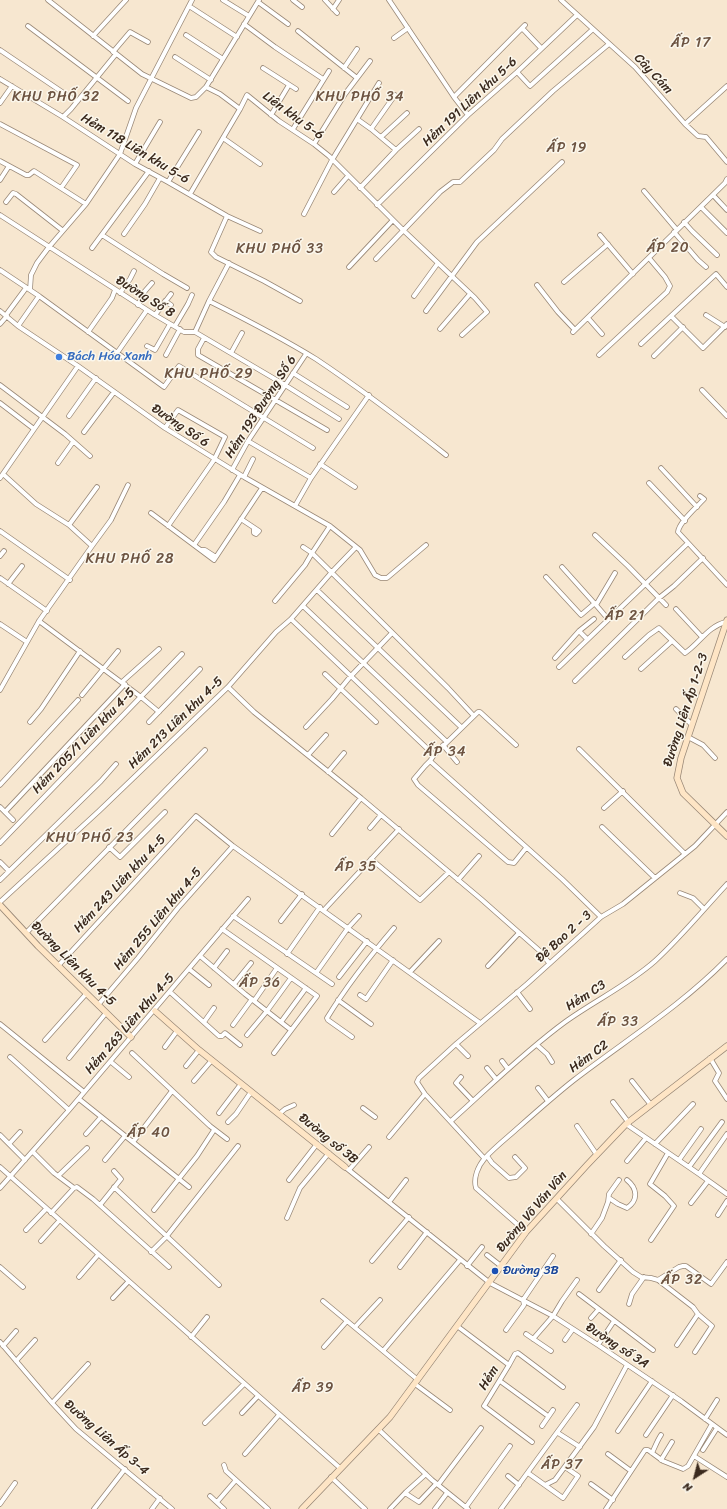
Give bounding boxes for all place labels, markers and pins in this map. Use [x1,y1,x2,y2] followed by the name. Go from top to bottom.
[67,349,152,365] place label: Bách Hóa Xanh
[54,352,64,362] marker: Bách Hóa Xanh
[503,1263,559,1279] place label: Đường 3B
[490,1266,500,1276] marker: Đường 3B

